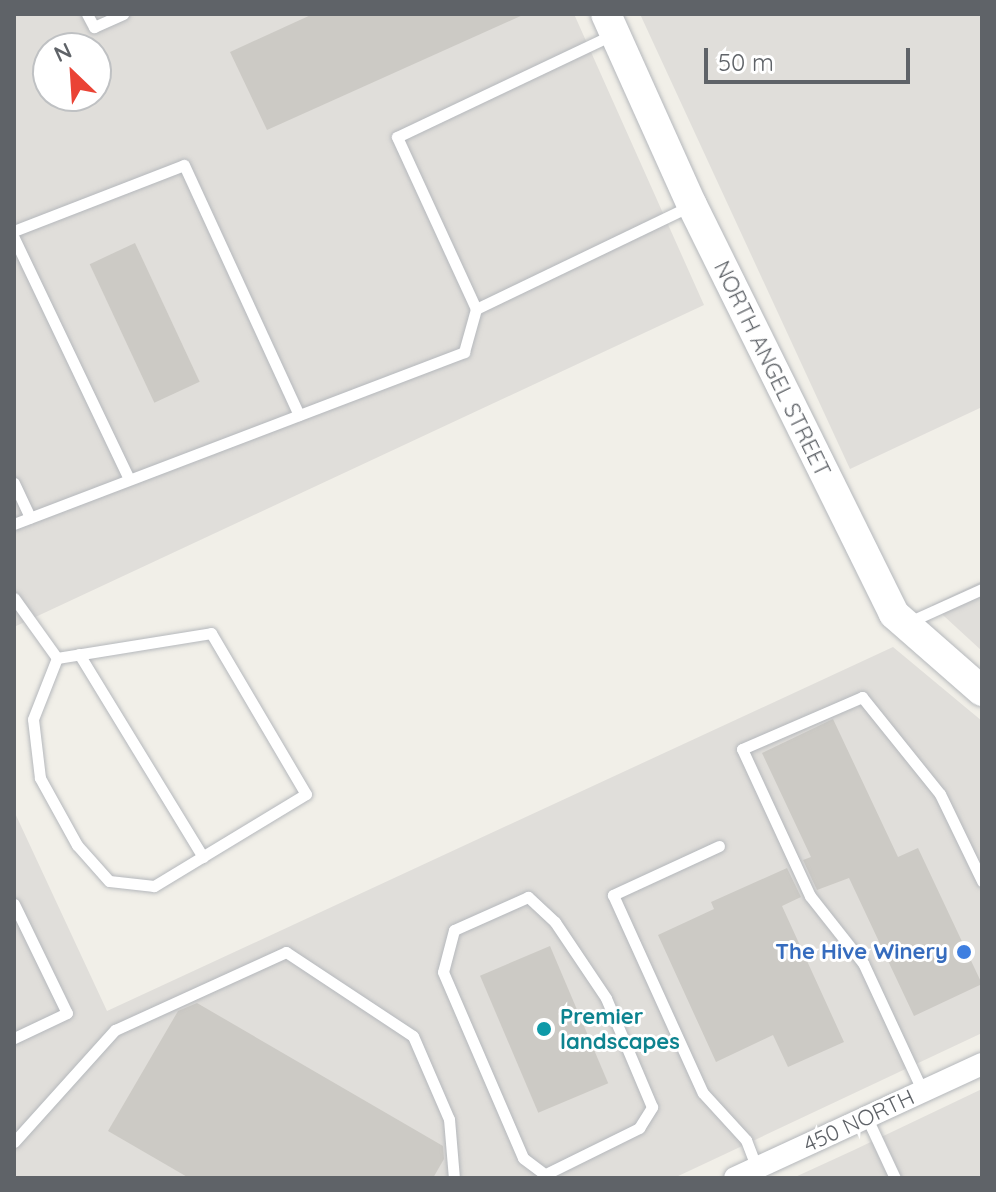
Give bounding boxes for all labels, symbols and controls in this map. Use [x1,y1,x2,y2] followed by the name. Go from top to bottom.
[32,32,112,112] north arrow
[708,32,914,82] scale bar
[49,36,76,68] text: N
[718,47,774,77] text: 50 m
[708,257,836,481] street label: NORTH ANGEL STREET
[775,939,948,965] place label: The Hive Winery
[955,943,973,961] marker: The Hive Winery
[560,1003,680,1054] place label: Premier landscapes
[535,1020,553,1038] marker: Premier landscapes
[799,1084,919,1158] street label: 450 NORTH

